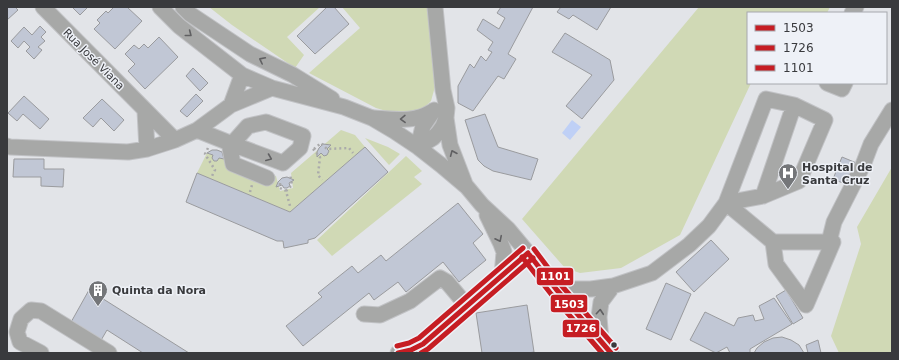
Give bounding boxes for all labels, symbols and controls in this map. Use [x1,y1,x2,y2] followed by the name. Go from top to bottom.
[747,12,887,84] legend
[783,21,814,35] text: 1503
[60,26,127,93] street label: Rua José Viana
[184,29,191,36] one-way arrow
[783,41,814,55] text: 1726
[259,57,267,64] one-way arrow
[783,61,814,75] text: 1101
[400,115,406,123] one-way arrow
[450,150,458,157] one-way arrow
[265,153,272,161] one-way arrow
[802,161,873,187] place label: Hospital de Santa Cruz
[777,162,799,190] hospital icon: Hospital de Santa Cruz
[494,235,502,242] one-way arrow
[536,267,574,286] line badge: 1101
[540,270,570,283] text: 1101
[87,279,109,307] building icon: Quinta da Nora
[112,284,206,297] place label: Quinta da Nora
[550,294,588,313] line badge: 1503
[554,298,584,311] text: 1503
[595,309,604,315] one-way arrow
[562,319,600,338] line badge: 1726
[566,322,597,335] text: 1726
[609,340,619,350] unlabelled marker

